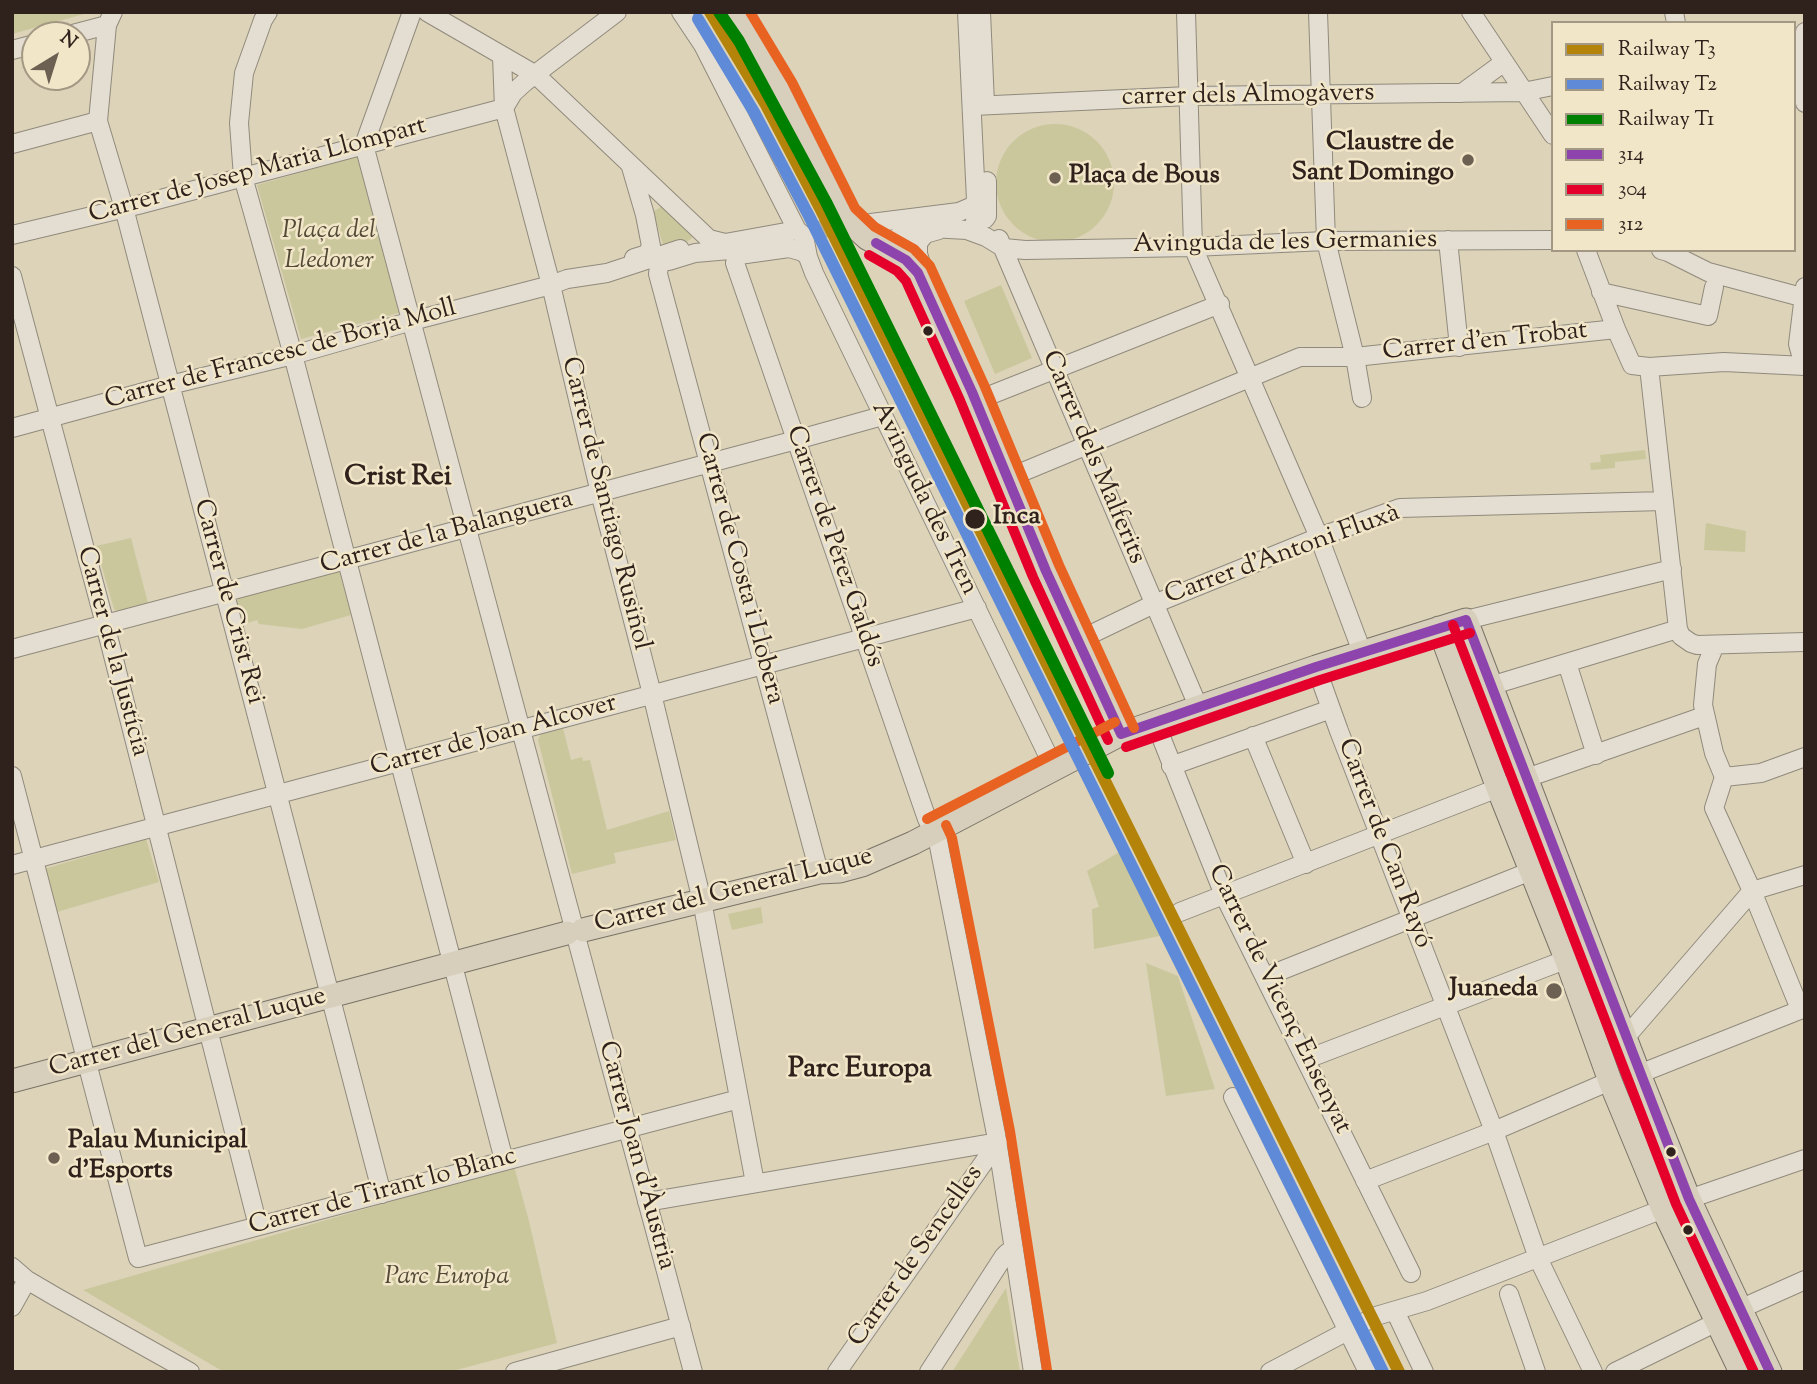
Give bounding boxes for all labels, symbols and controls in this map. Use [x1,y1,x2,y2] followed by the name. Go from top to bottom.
[21,21,91,91] north arrow
[1551,21,1796,252] legend
[54,25,82,56] text: N
[1618,35,1716,65] text: Railway T3
[1618,70,1717,100] text: Railway T2
[1121,79,1375,115] street label: carrer dels Almogàvers
[1618,105,1714,135] text: Railway T1
[86,112,430,232] street label: Carrer de Josep Maria Llompart
[1291,129,1454,190] place label: Claustre de Sant Domingo
[1618,140,1644,170] text: 314
[1460,152,1476,168] marker: Claustre de Sant Domingo
[1069,162,1220,194] place label: Plaça de Bous
[1047,170,1063,186] marker: Plaça de Bous
[1618,175,1647,205] text: 304
[1618,210,1643,240] text: 312
[282,217,376,278] park label: Plaça del Lledoner
[1133,226,1437,262] street label: Avinguda de les Germanies
[102,294,460,418] street label: Carrer de Francesc de Borja Moll
[1381,317,1589,369] street label: Carrer d'en Trobat
[921,324,935,338] unlabelled marker
[1033,347,1151,569] street label: Carrer dels Malferits
[552,354,656,654] street label: Carrer de Santiago Rusiñol
[863,397,983,601] street label: Avinguda des Tren
[777,422,889,672] street label: Carrer de Pérez Galdós
[687,430,789,708] street label: Carrer de Costa i Llobera
[344,462,452,496] district label: Crist Rei
[317,485,577,583] street label: Carrer de la Balanguera
[185,496,269,708] street label: Carrer de Crist Rei
[1161,499,1405,613] street label: Carrer d'Antoni Fluxà
[993,503,1040,535] place label: Inca
[963,507,987,531] marker: Inca
[68,544,154,760] street label: Carrer de la Justícia
[367,689,621,785] street label: Carrer de Joan Alcover
[1329,735,1437,953] street label: Carrer de Can Rayó
[592,842,876,942] street label: Carrer del General Luque
[1199,860,1357,1140] street label: Carrer de Vicenç Ensenyat
[1450,975,1538,1007] place label: Juaneda
[1544,981,1564,1001] marker: Juaneda
[46,982,330,1086] street label: Carrer del General Luque
[589,1038,681,1274] street label: Carrer Joan d'Àustria
[788,1054,932,1088] district label: Parc Europa
[68,1127,247,1188] place label: Palau Municipal d'Esports
[246,1142,520,1244] street label: Carrer de Tirant lo Blanc
[1664,1145,1678,1159] unlabelled marker
[46,1150,62,1166] marker: Palau Municipal d'Esports
[843,1160,991,1354] street label: Carrer de Sencelles
[1681,1223,1695,1237] unlabelled marker
[385,1263,509,1295] park label: Parc Europa

